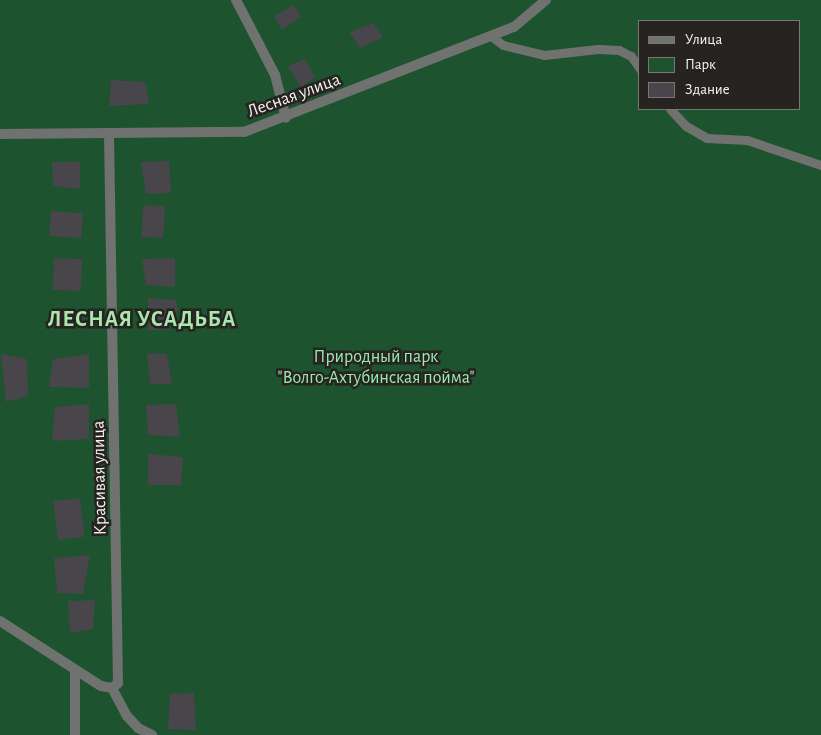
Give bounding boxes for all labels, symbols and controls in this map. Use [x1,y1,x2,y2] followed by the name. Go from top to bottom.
[638,20,801,110] legend
[685,32,722,47] text: Улица
[685,57,716,72] text: Парк
[244,69,344,123] street label: Лесная улица
[685,82,730,97] text: Здание
[46,307,238,333] district label: ЛЕСНАЯ УСАДЬБА
[277,347,475,389] park label: Природный парк "Волго-Ахтубинская пойма"
[88,420,112,536] street label: Красивая улица

